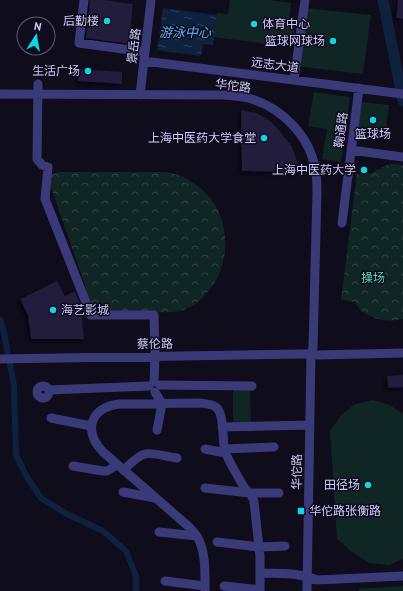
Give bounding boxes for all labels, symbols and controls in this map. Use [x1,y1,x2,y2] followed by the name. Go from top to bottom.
[63,13,99,28] place label: 后勤楼
[16,16,56,56] north arrow
[102,16,112,26] marker: 后勤楼
[262,16,310,31] place label: 体育中心
[33,19,43,34] text: N
[249,19,259,29] marker: 体育中心
[159,24,212,41] water label: 游泳中心
[124,27,143,65] street label: 景岳路
[265,33,325,48] place label: 篮球网球场
[328,36,338,46] marker: 篮球网球场
[250,54,300,75] street label: 远志大道
[32,63,80,78] place label: 生活广场
[83,66,93,76] marker: 生活广场
[214,76,252,95] street label: 华佗路
[331,111,350,149] street label: 鞠通路
[368,115,378,125] marker: 篮球场
[355,126,391,141] place label: 篮球场
[148,130,256,145] place label: 上海中医药大学食堂
[259,133,269,143] marker: 上海中医药大学食堂
[272,162,356,177] place label: 上海中医药大学
[359,165,369,175] marker: 上海中医药大学
[361,270,385,285] park label: 操场
[61,302,109,317] place label: 海艺影城
[48,305,58,315] marker: 海艺影城
[137,336,173,351] street label: 蔡伦路
[289,454,304,490] street label: 华佗路
[324,477,360,492] place label: 田径场
[363,480,373,490] marker: 田径场
[309,503,381,518] place label: 华佗路张衡路
[296,506,306,516] marker: 华佗路张衡路

